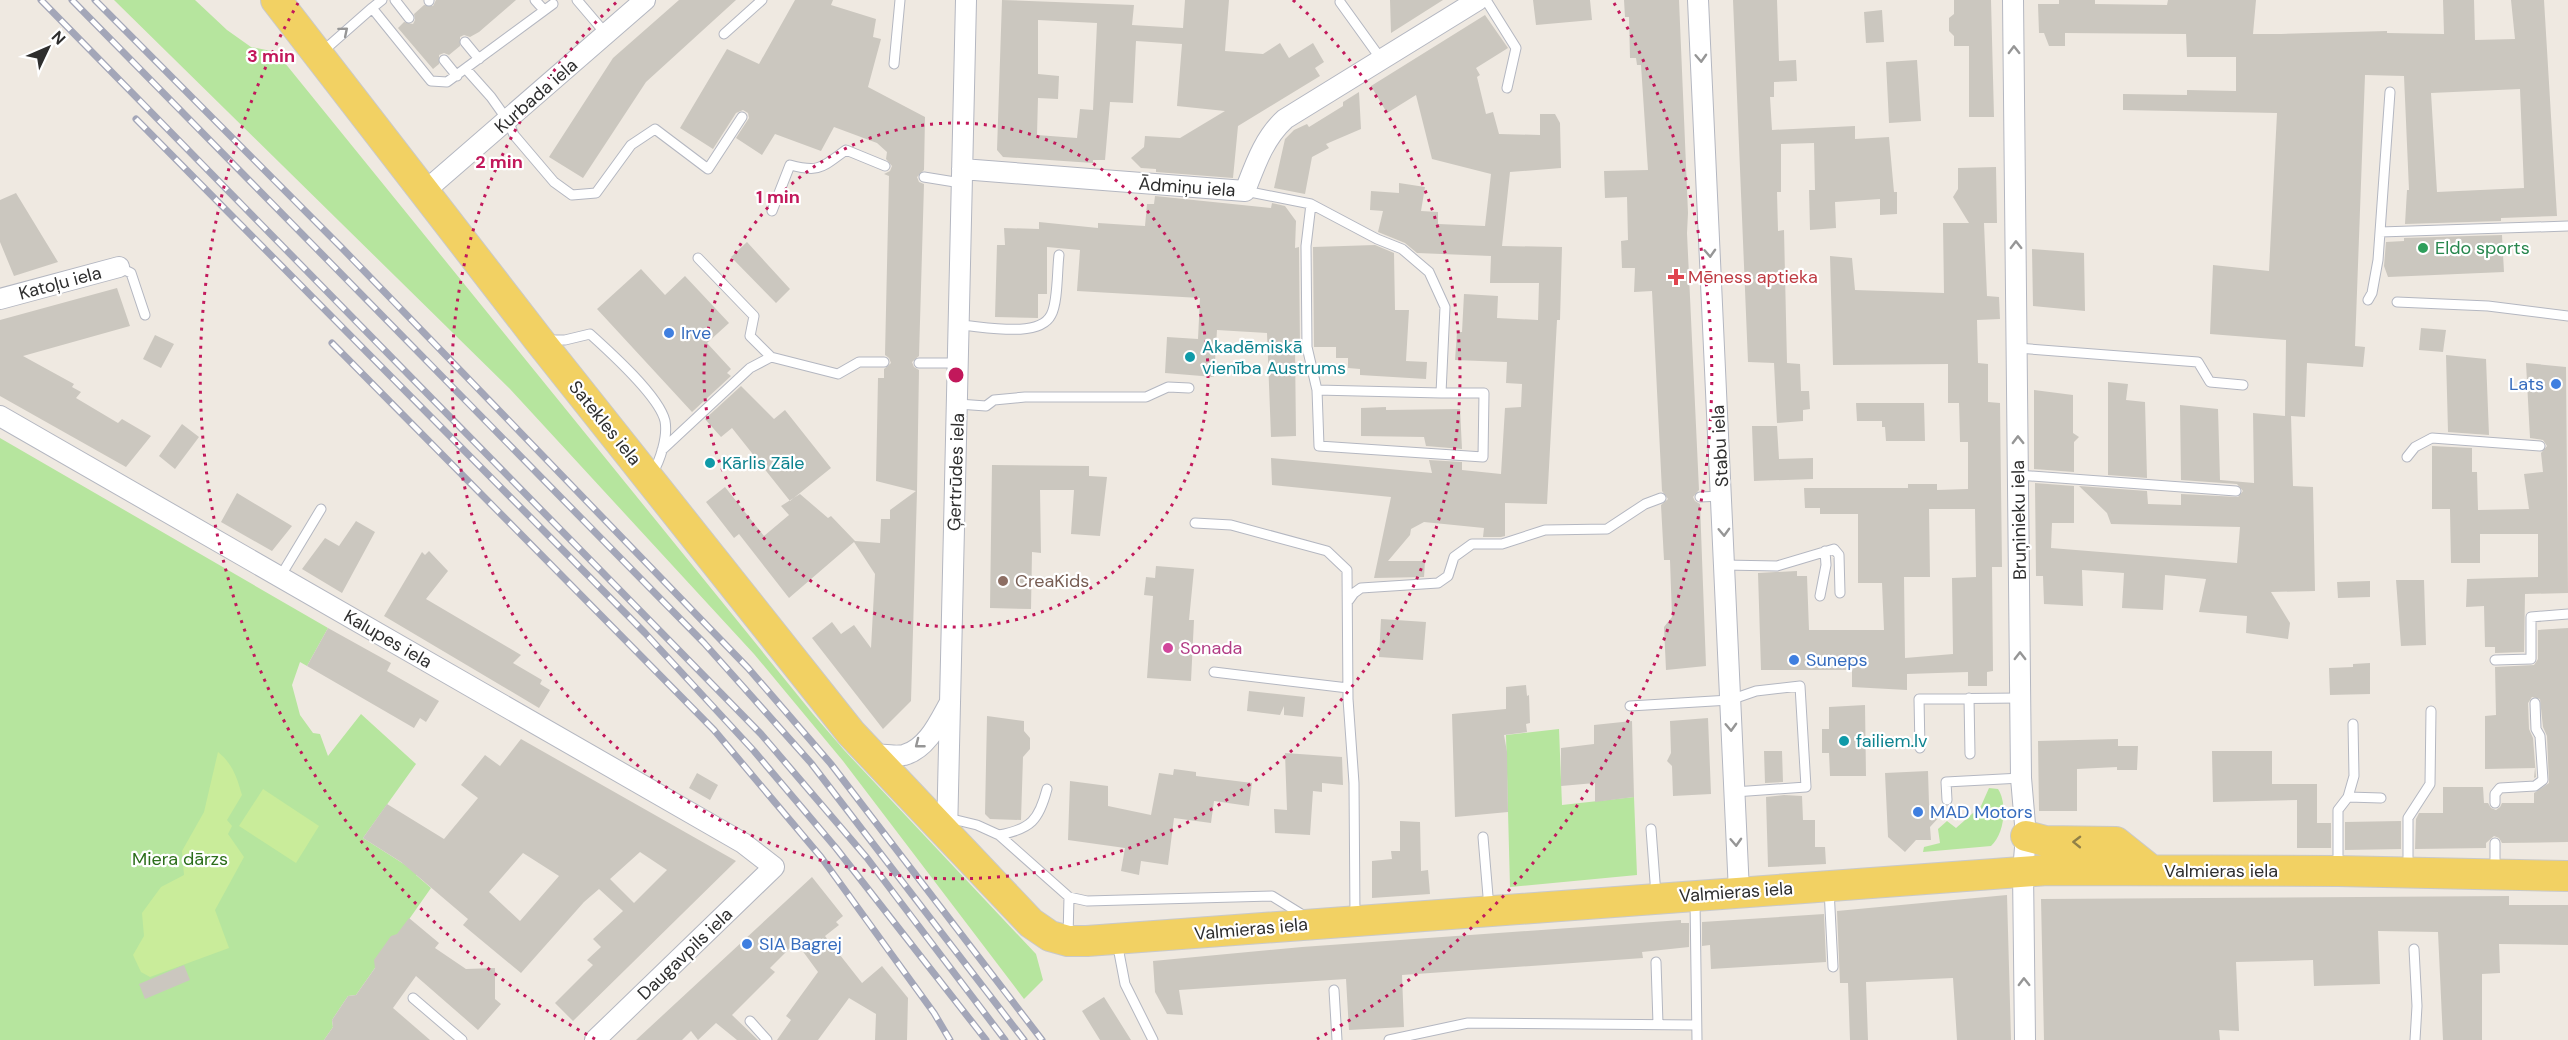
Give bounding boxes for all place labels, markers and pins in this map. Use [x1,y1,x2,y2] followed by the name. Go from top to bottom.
[2435,236,2530,260] place label: Eldo sports
[2416,241,2430,255] marker: Eldo sports
[1688,265,1818,289] place label: Mēness aptieka
[1669,270,1683,284] marker: Mēness aptieka
[681,321,711,345] place label: Irve
[662,326,676,340] marker: Irve
[1202,335,1346,380] place label: Akadēmiskā vienība Austrums
[1183,350,1197,364] marker: Akadēmiskā vienība Austrums
[946,365,966,385] centre of rings
[2509,372,2544,396] place label: Lats
[2549,377,2563,391] marker: Lats
[722,451,805,475] place label: Kārlis Zāle
[703,456,717,470] marker: Kārlis Zāle
[1015,569,1089,593] place label: CreaKids
[996,574,1010,588] marker: CreaKids
[1180,636,1242,660] place label: Sonada
[1161,641,1175,655] marker: Sonada
[1806,648,1868,672] place label: Suneps
[1787,653,1801,667] marker: Suneps
[1856,729,1928,753] place label: failiem.lv
[1837,734,1851,748] marker: failiem.lv
[1930,800,2033,824] place label: MAD Motors
[1911,805,1925,819] marker: MAD Motors
[759,932,842,956] place label: SIA Bagrej
[740,937,754,951] marker: SIA Bagrej

